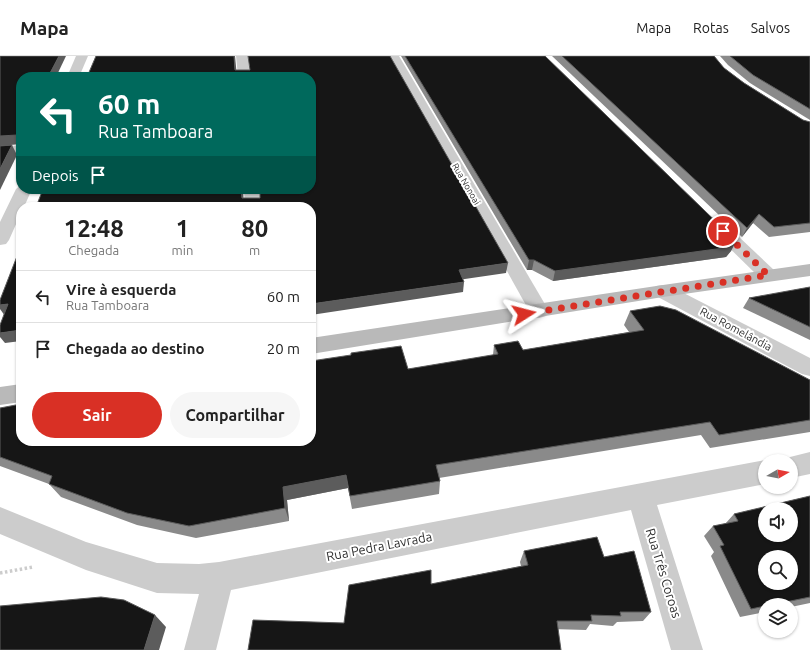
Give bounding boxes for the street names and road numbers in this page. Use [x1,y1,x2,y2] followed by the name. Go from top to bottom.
[450,161,482,207] street label: Rua Nonoai
[698,305,774,353] street label: Rua Romelândia
[644,526,684,620] street label: Rua Três Coroas
[325,529,433,563] street label: Rua Pedra Lavrada

